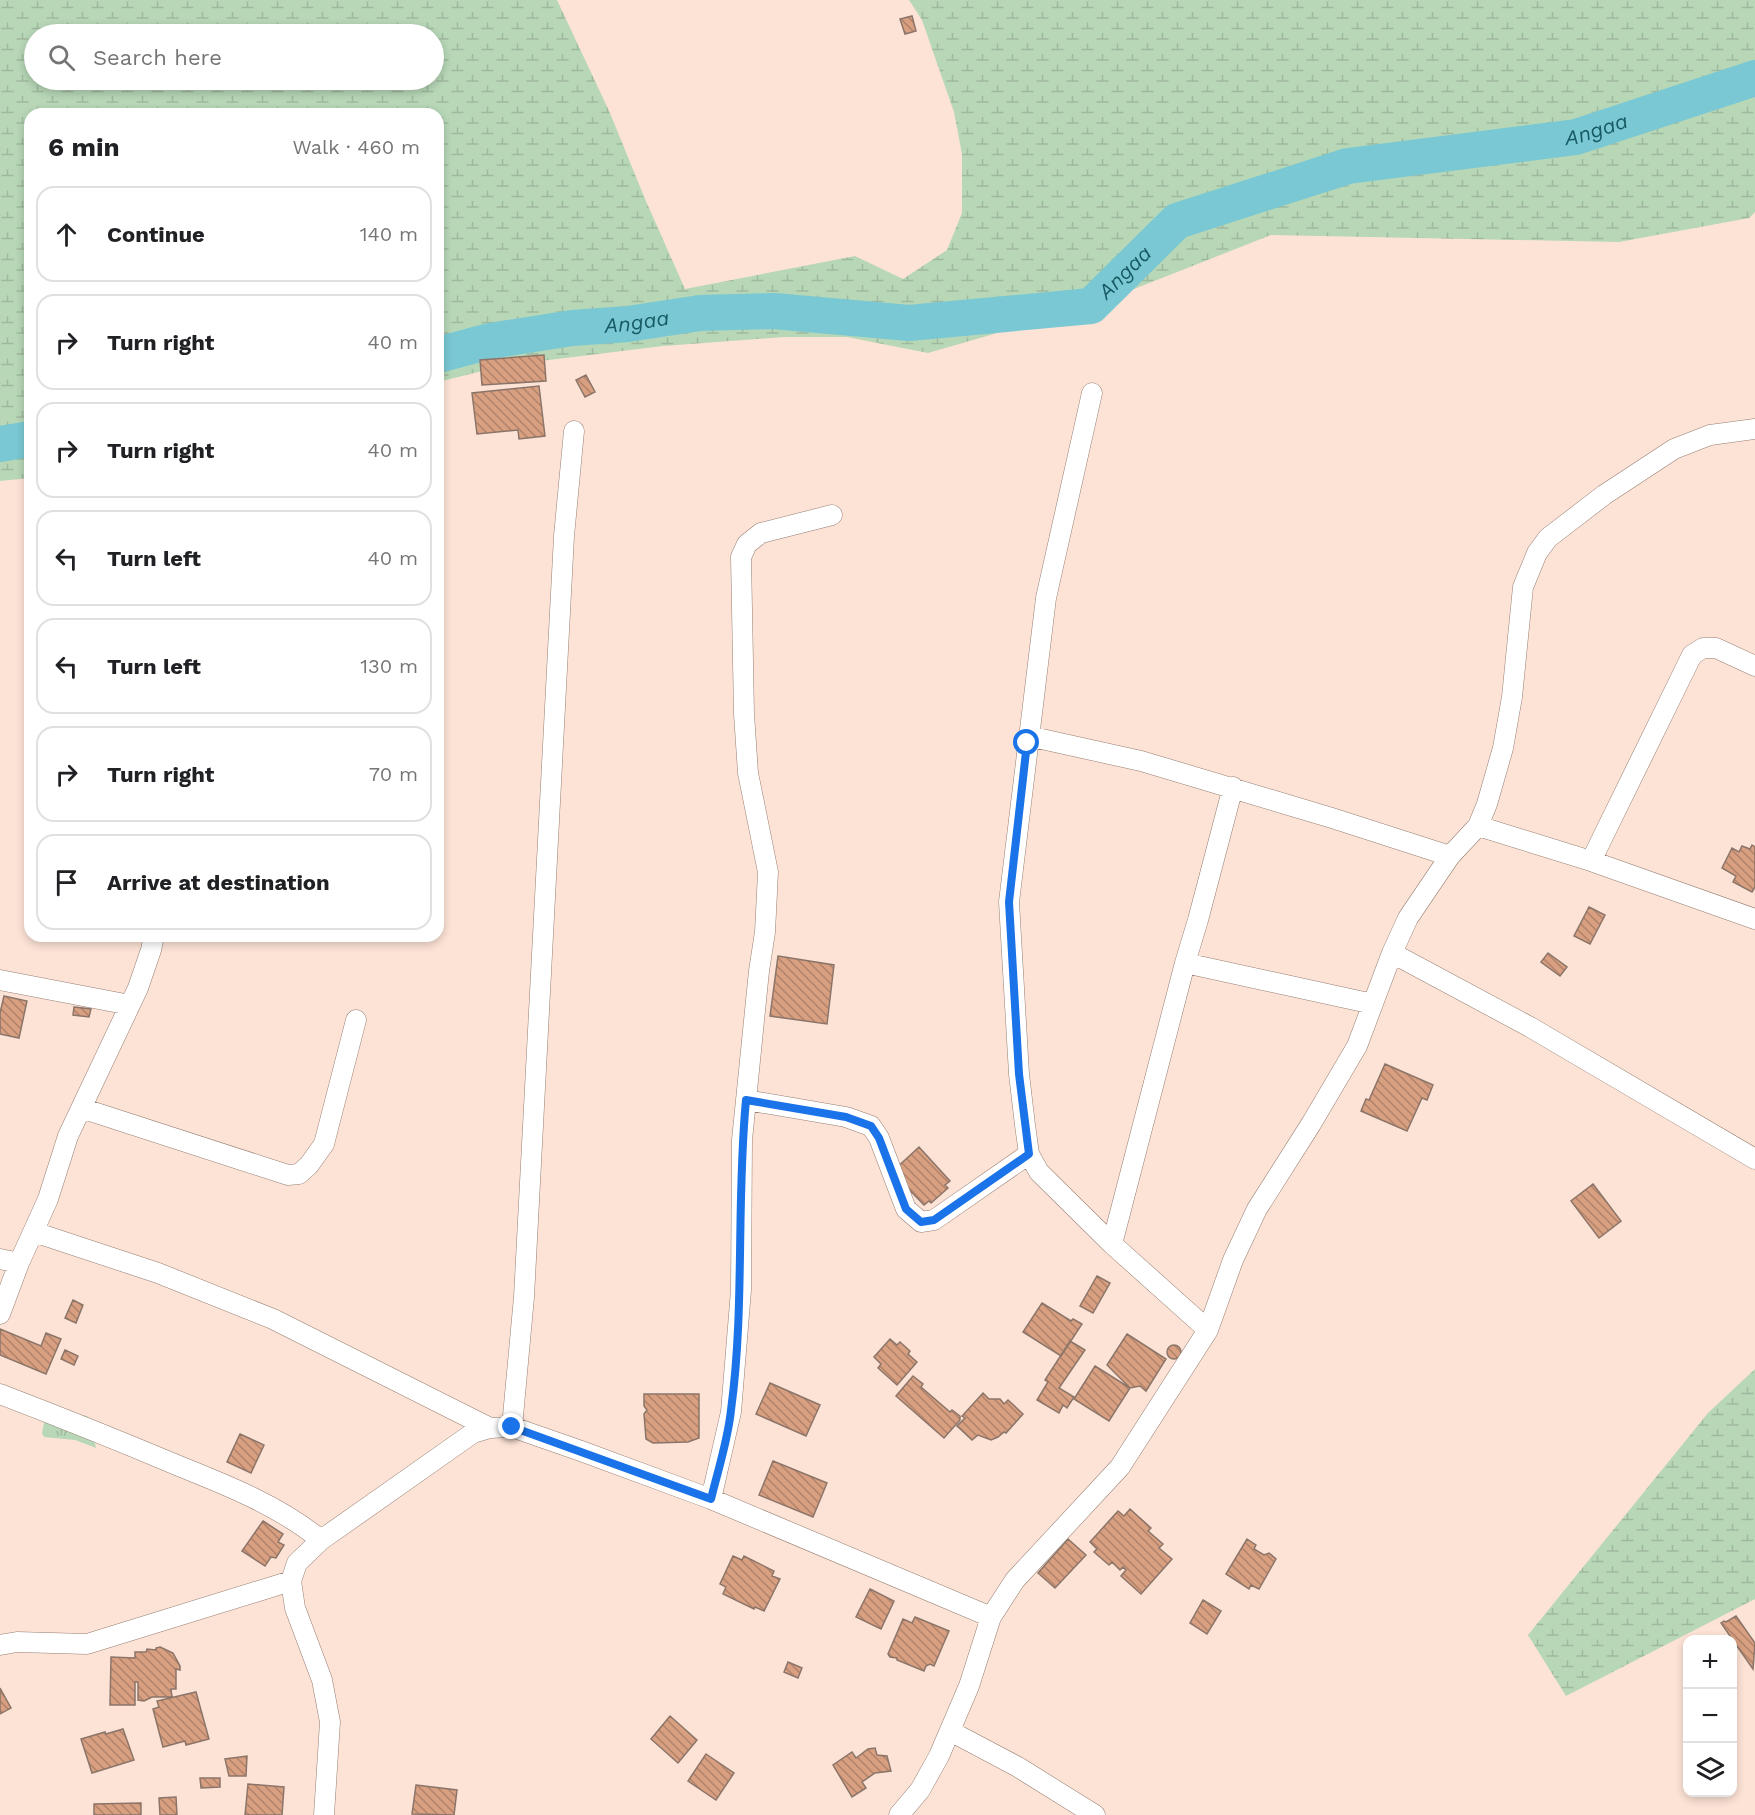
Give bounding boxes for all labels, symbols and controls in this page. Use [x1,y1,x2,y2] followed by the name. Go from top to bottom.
[24,24,444,90] search box
[45,41,78,74] icon: search
[93,45,222,70] text: Search here
[1562,108,1631,150] water label: Angaa
[48,132,120,162] text: 6 min
[292,135,420,159] text: Walk · 460 m
[50,218,83,251] icon: ahead
[107,222,205,247] text: Continue
[360,222,418,246] text: 140 m
[1092,240,1157,304] water label: Angaa
[603,305,671,338] water label: Angaa
[50,326,83,359] icon: right
[107,330,214,355] text: Turn right
[367,330,418,354] text: 40 m
[50,434,83,467] icon: right
[107,438,214,463] text: Turn right
[367,438,418,462] text: 40 m
[50,542,83,575] icon: left
[107,546,201,571] text: Turn left
[367,546,418,570] text: 40 m
[50,650,83,683] icon: left
[107,654,201,679] text: Turn left
[360,654,418,678] text: 130 m
[1013,729,1039,755] route start
[50,758,83,791] icon: right
[107,762,214,787] text: Turn right
[369,762,418,786] text: 70 m
[50,866,83,899] icon: arrive
[107,870,330,895] text: Arrive at destination
[498,1413,524,1439] route end
[1683,1635,1737,1797] map controls
[1683,1635,1737,1689] button: +
[1683,1689,1737,1743] button: −
[1683,1743,1737,1797] button: layers

